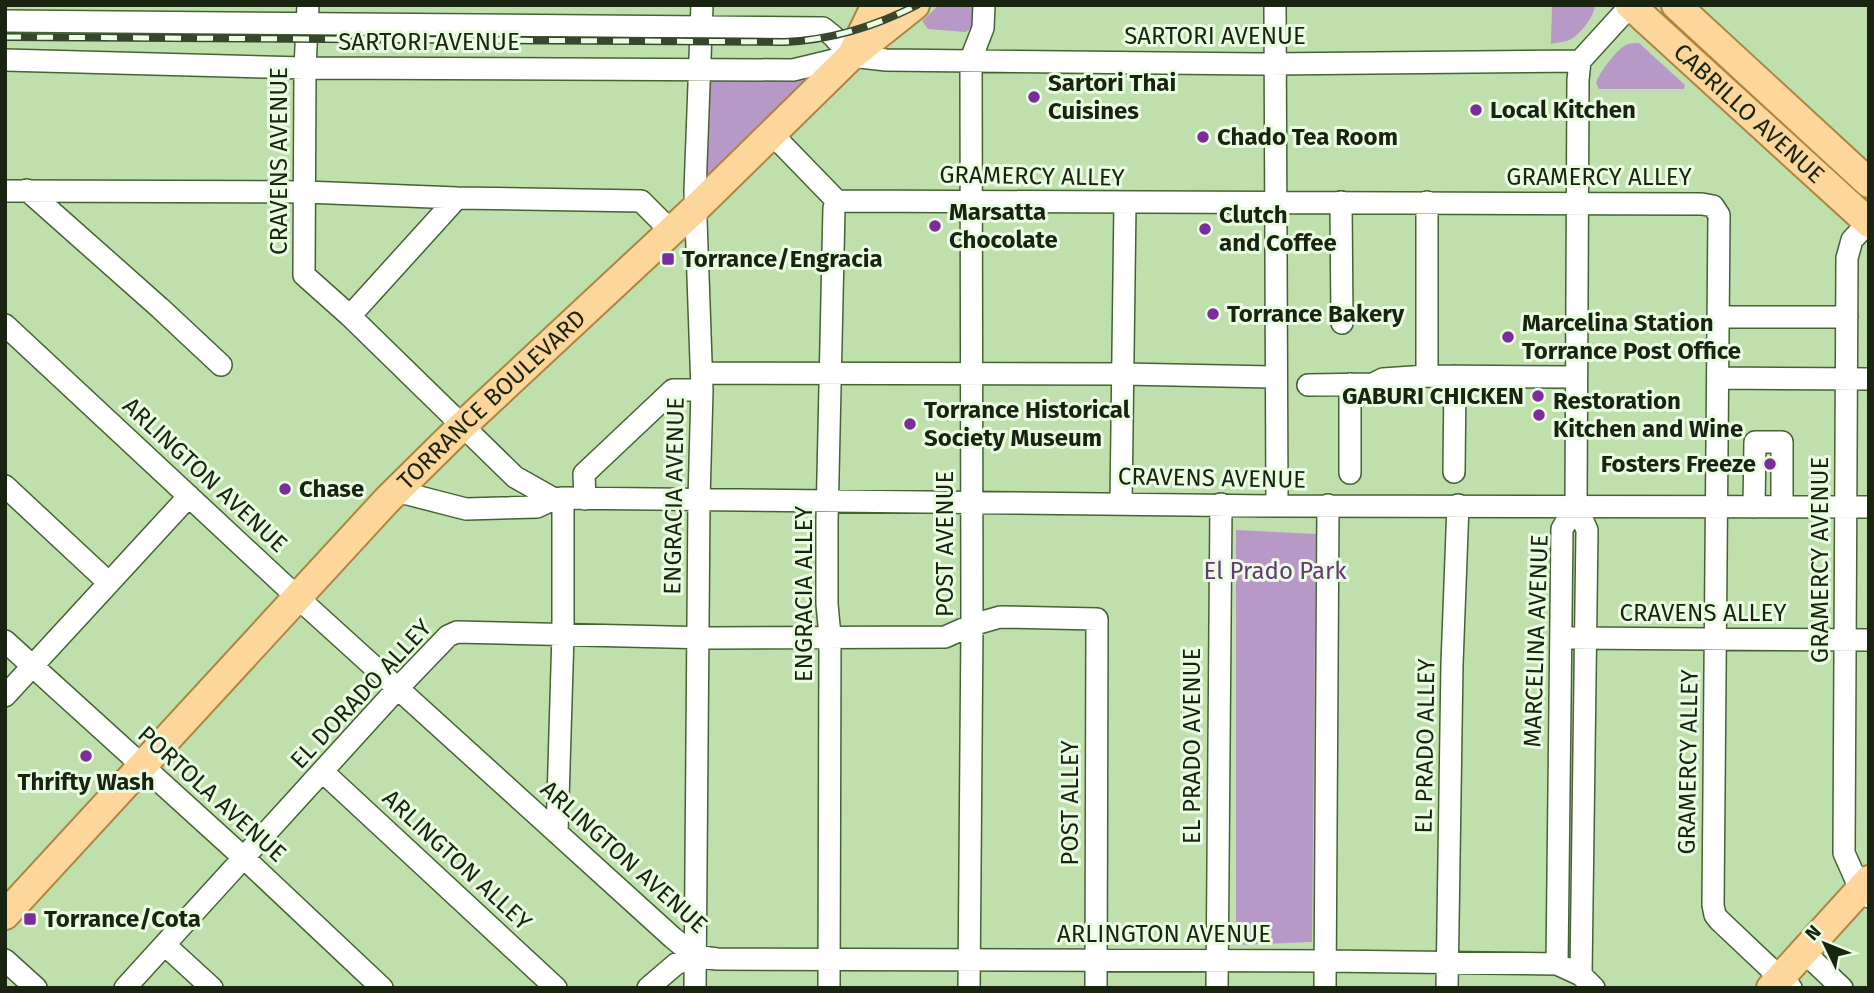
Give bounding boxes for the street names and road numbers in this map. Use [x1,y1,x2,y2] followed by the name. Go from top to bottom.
[1124,22,1306,50] street label: SARTORI AVENUE
[338,28,520,56] street label: SARTORI AVENUE
[1668,38,1830,189] street label: CABRILLO AVENUE
[265,67,293,255] street label: CRAVENS AVENUE
[939,160,1126,192] street label: GRAMERCY ALLEY
[1506,163,1692,191] street label: GRAMERCY ALLEY
[392,304,592,496] street label: TORRANCE BOULEVARD
[117,392,293,558] street label: ARLINGTON AVENUE
[658,397,690,595] street label: ENGRACIA AVENUE
[1806,457,1834,663] street label: GRAMERCY AVENUE
[1118,462,1306,494] street label: CRAVENS AVENUE
[931,471,959,617] street label: POST AVENUE
[790,505,818,682] street label: ENGRACIA ALLEY
[1518,534,1554,748] street label: MARCELINA AVENUE
[1620,599,1787,627] street label: CRAVENS ALLEY
[285,613,438,774] street label: EL DORADO ALLEY
[1178,648,1206,844] street label: EL PRADO AVENUE
[1409,657,1441,834] street label: EL PRADO ALLEY
[1672,668,1704,855] street label: GRAMERCY ALLEY
[132,720,292,868] street label: PORTOLA AVENUE
[1056,739,1084,866] street label: POST ALLEY
[535,775,713,939] street label: ARLINGTON AVENUE
[377,784,538,937] street label: ARLINGTON ALLEY
[1057,920,1271,948] street label: ARLINGTON AVENUE

